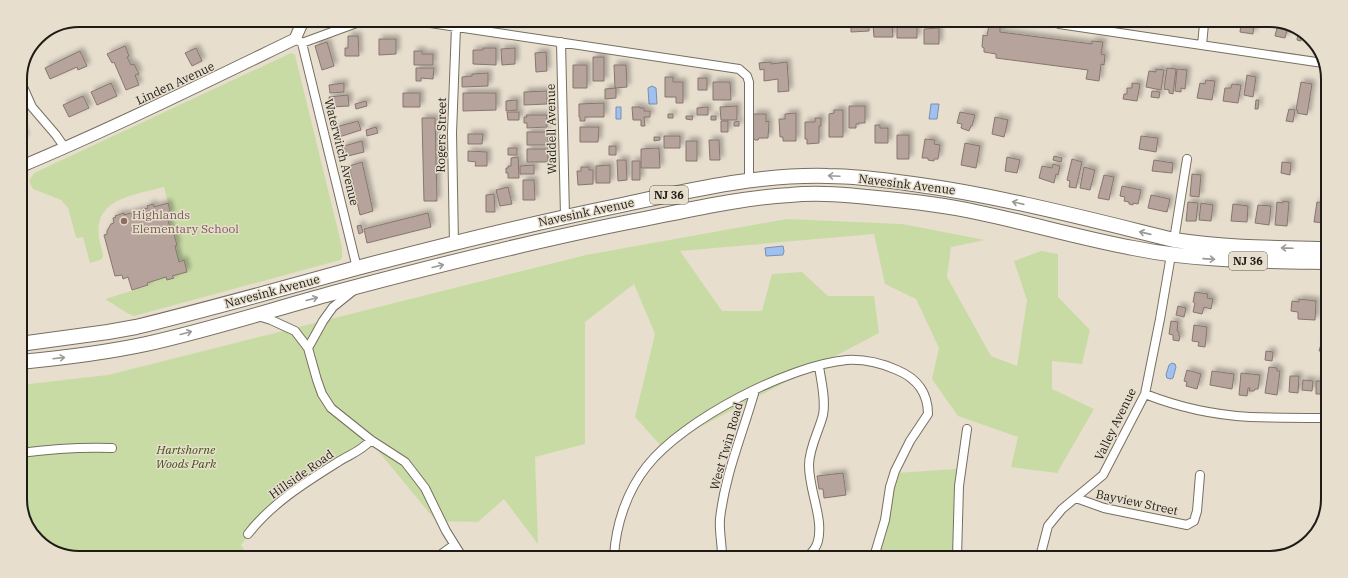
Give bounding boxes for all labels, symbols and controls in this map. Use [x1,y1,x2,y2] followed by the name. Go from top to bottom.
[133,58,217,108] street label: Linden Avenue
[543,84,559,174] street label: Waddell Avenue
[321,97,363,207] street label: Waterwitch Avenue
[433,97,449,173] street label: Rogers Street
[858,171,956,197] street label: Navesink Avenue
[828,173,841,180] one-way arrow
[650,186,688,204] road number: NJ 36
[537,195,635,229] street label: Navesink Avenue
[1012,199,1025,207] one-way arrow
[132,207,239,236] place label: Highlands Elementary School
[119,216,129,226] marker: Highlands Elementary School
[1138,228,1151,236] one-way arrow
[1281,245,1294,252] one-way arrow
[1229,252,1267,270] road number: NJ 36
[1202,255,1215,262] one-way arrow
[431,262,444,270] one-way arrow
[223,271,321,311] street label: Navesink Avenue
[305,295,318,302] one-way arrow
[180,329,193,336] one-way arrow
[52,354,65,362] one-way arrow
[1091,385,1139,463] street label: Valley Avenue
[706,401,746,491] street label: West Twin Road
[156,442,217,471] park label: Hartshorne Woods Park
[266,446,336,502] street label: Hillside Road
[1095,486,1179,518] street label: Bayview Street

